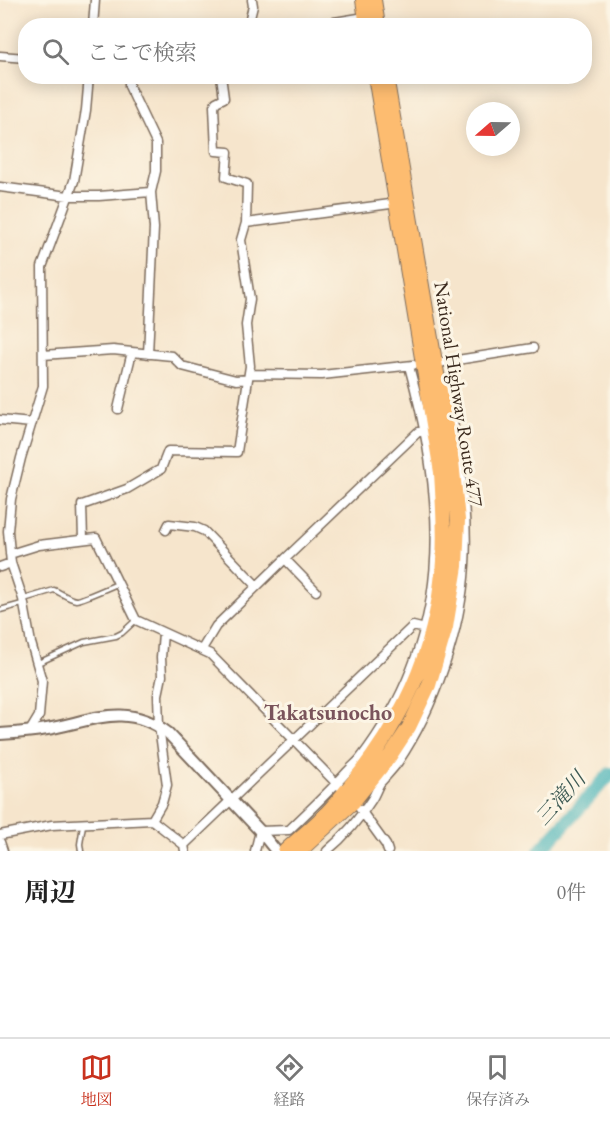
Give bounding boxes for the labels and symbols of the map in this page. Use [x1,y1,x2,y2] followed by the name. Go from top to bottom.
[466,102,520,156] north arrow
[428,280,490,509] street label: National Highway Route 477
[264,698,392,727] district label: Takatsunocho
[529,764,592,830] water label: 三滝川

